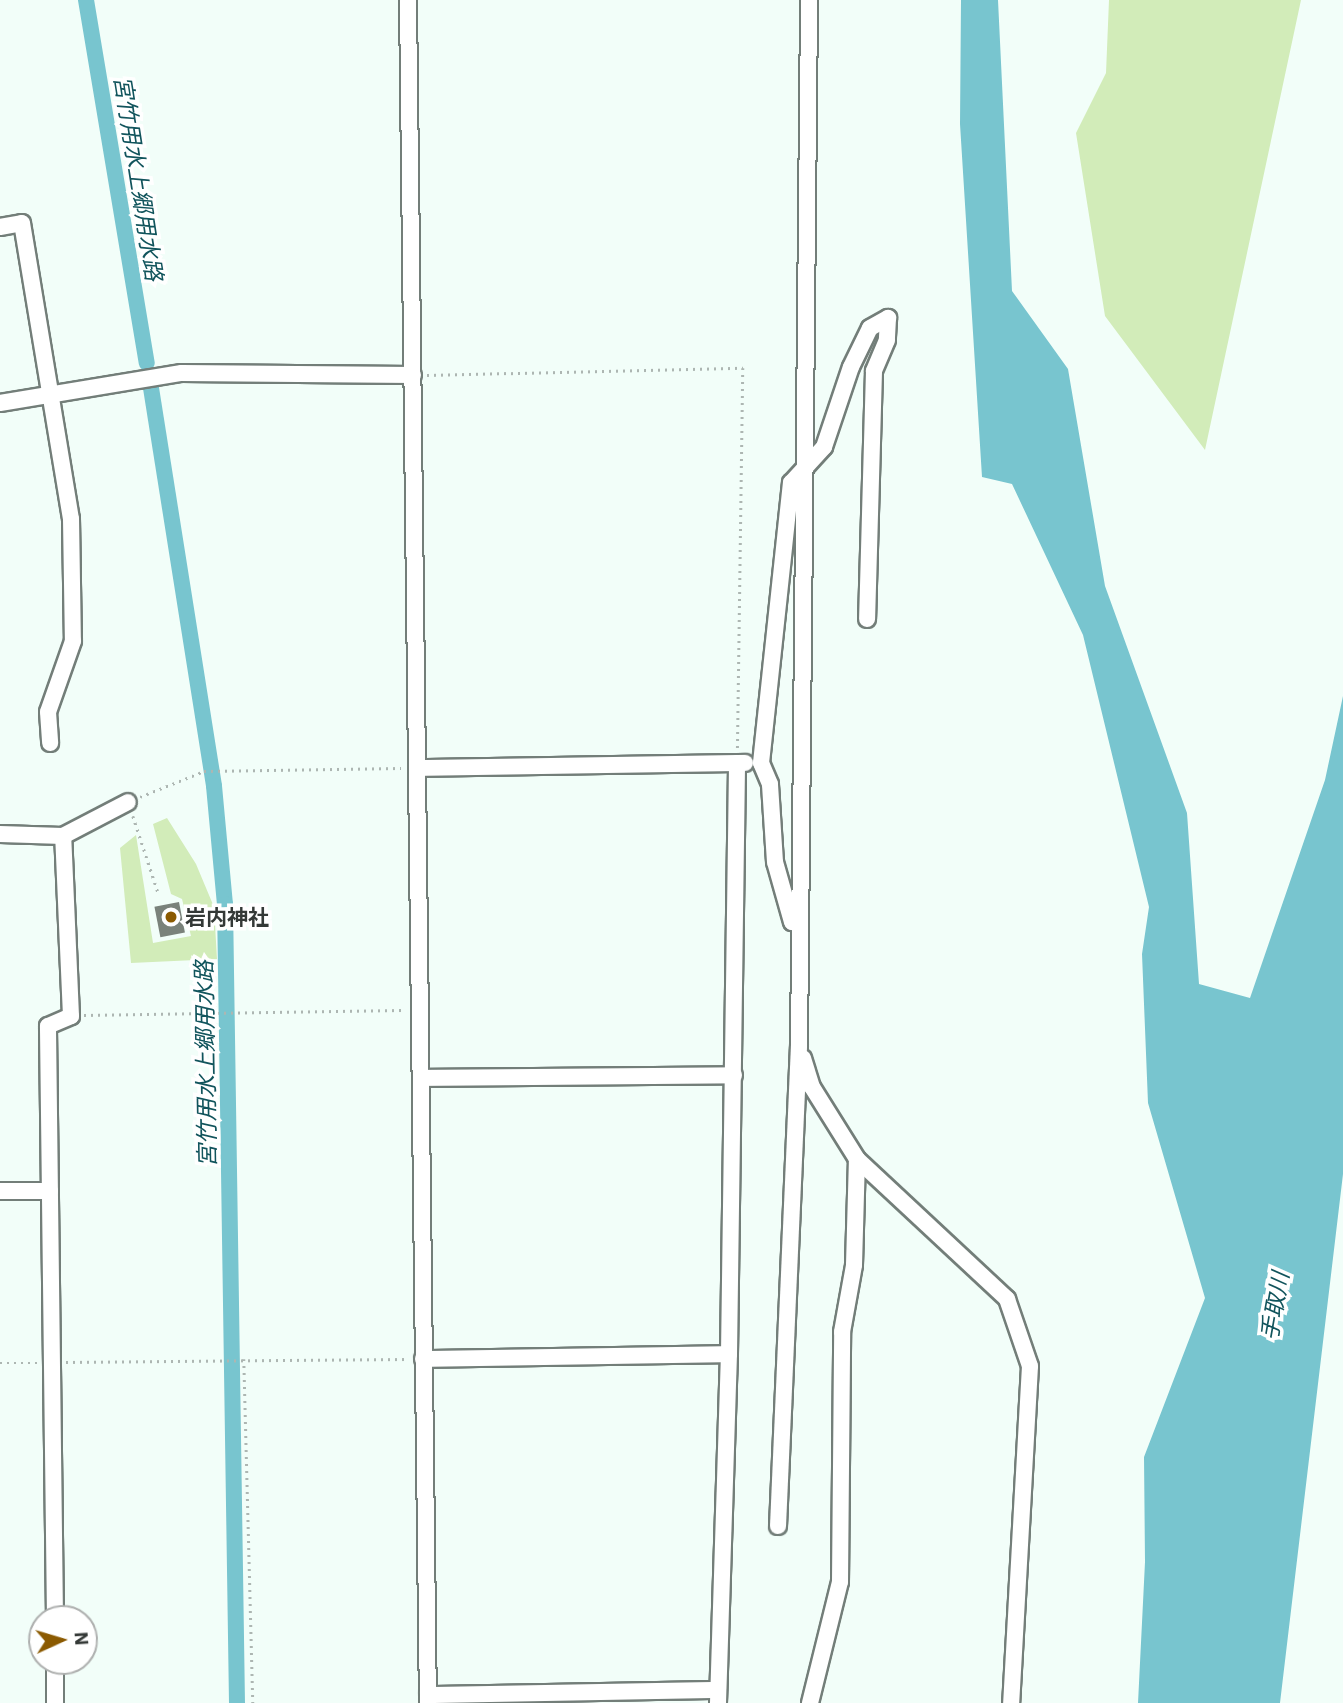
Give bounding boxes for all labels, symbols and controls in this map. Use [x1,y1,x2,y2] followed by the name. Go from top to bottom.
[109,74,169,282] water label: 宮竹用水上郷用水路
[185,904,269,930] place label: 岩内神社
[163,909,179,925] marker: 岩内神社
[189,960,221,1168] water label: 宮竹用水上郷用水路
[1254,1270,1294,1342] water label: 手取川
[28,1605,98,1675] north arrow
[70,1631,94,1646] text: N

